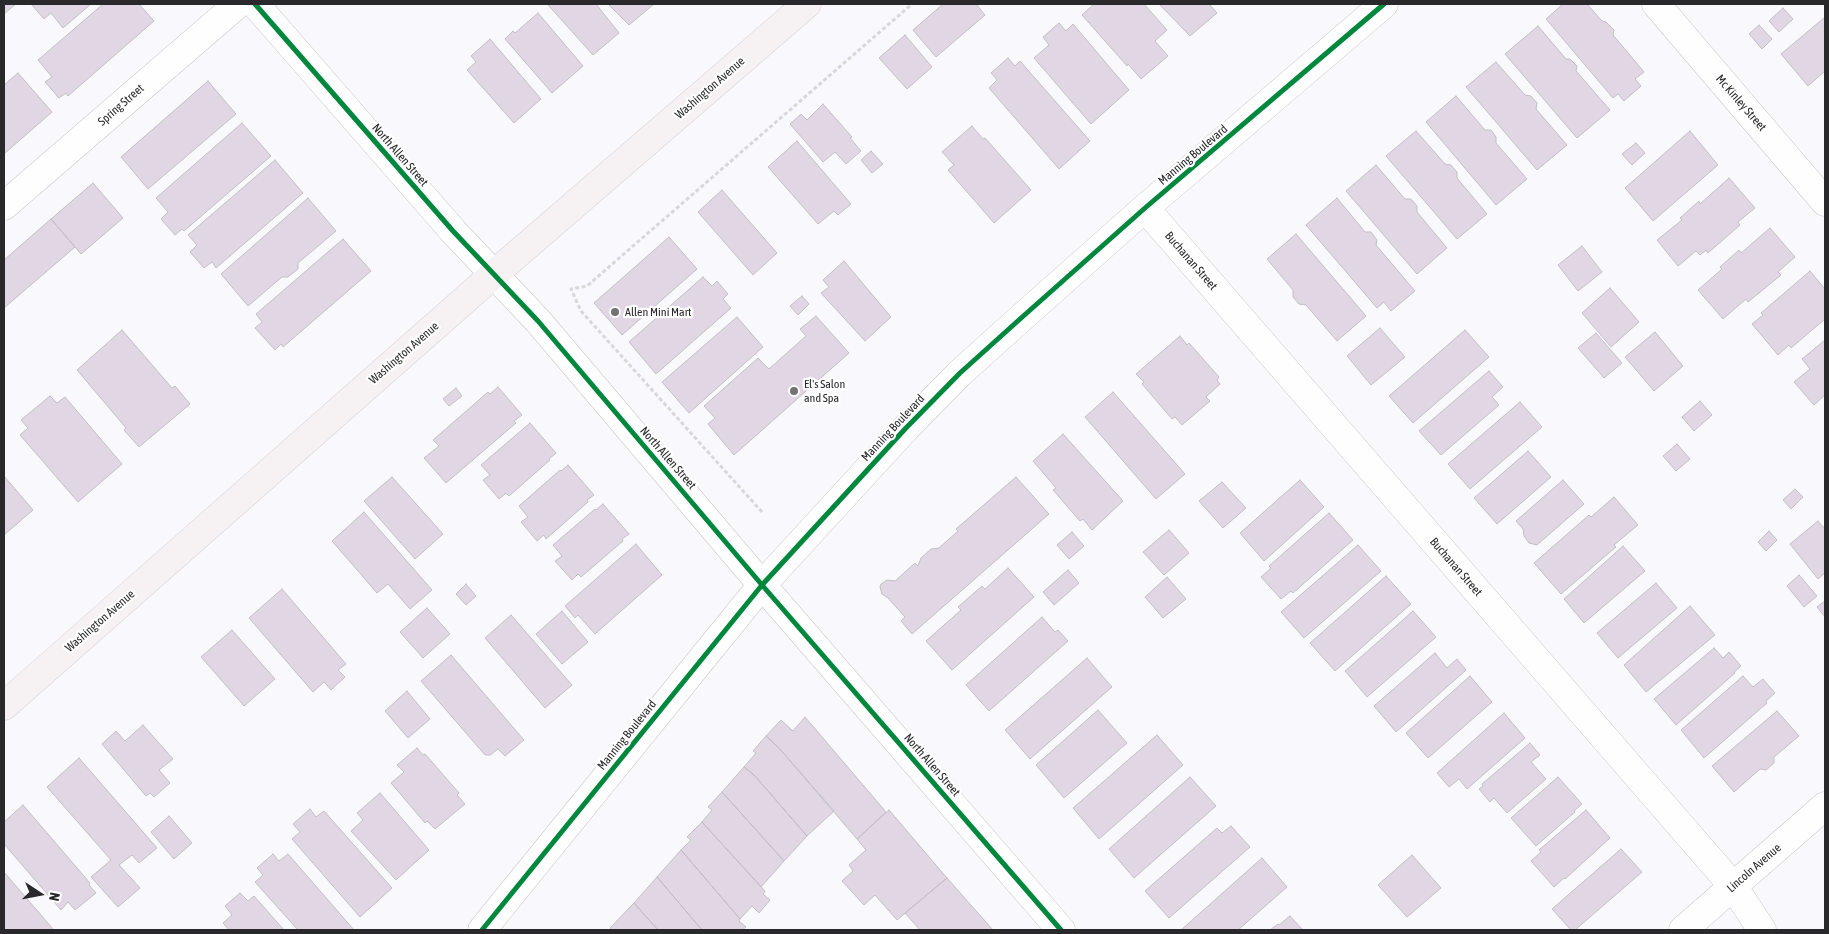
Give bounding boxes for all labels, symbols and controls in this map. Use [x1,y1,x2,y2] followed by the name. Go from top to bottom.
[672,54,748,122] street label: Washington Avenue
[1713,72,1769,134] street label: Mc Kinley Street
[95,81,147,129] street label: Spring Street
[369,121,431,189] street label: North Allen Street
[1156,122,1230,188] street label: Manning Boulevard
[1162,229,1220,293] street label: Buchanan Street
[625,305,692,319] place label: Allen Mini Mart
[609,306,621,318] marker: Allen Mini Mart
[366,319,442,387] street label: Washington Avenue
[804,377,845,405] place label: El's Salon and Spa
[788,385,800,397] marker: El's Salon and Spa
[858,392,928,464] street label: Manning Boulevard
[637,424,699,492] street label: North Allen Street
[1427,535,1485,599] street label: Buchanan Street
[62,587,138,655] street label: Washington Avenue
[594,697,660,773] street label: Manning Boulevard
[901,731,963,799] street label: North Allen Street
[1724,841,1784,895] street label: Lincoln Avenue
[15,869,65,919] north arrow
[46,891,63,902] text: N

